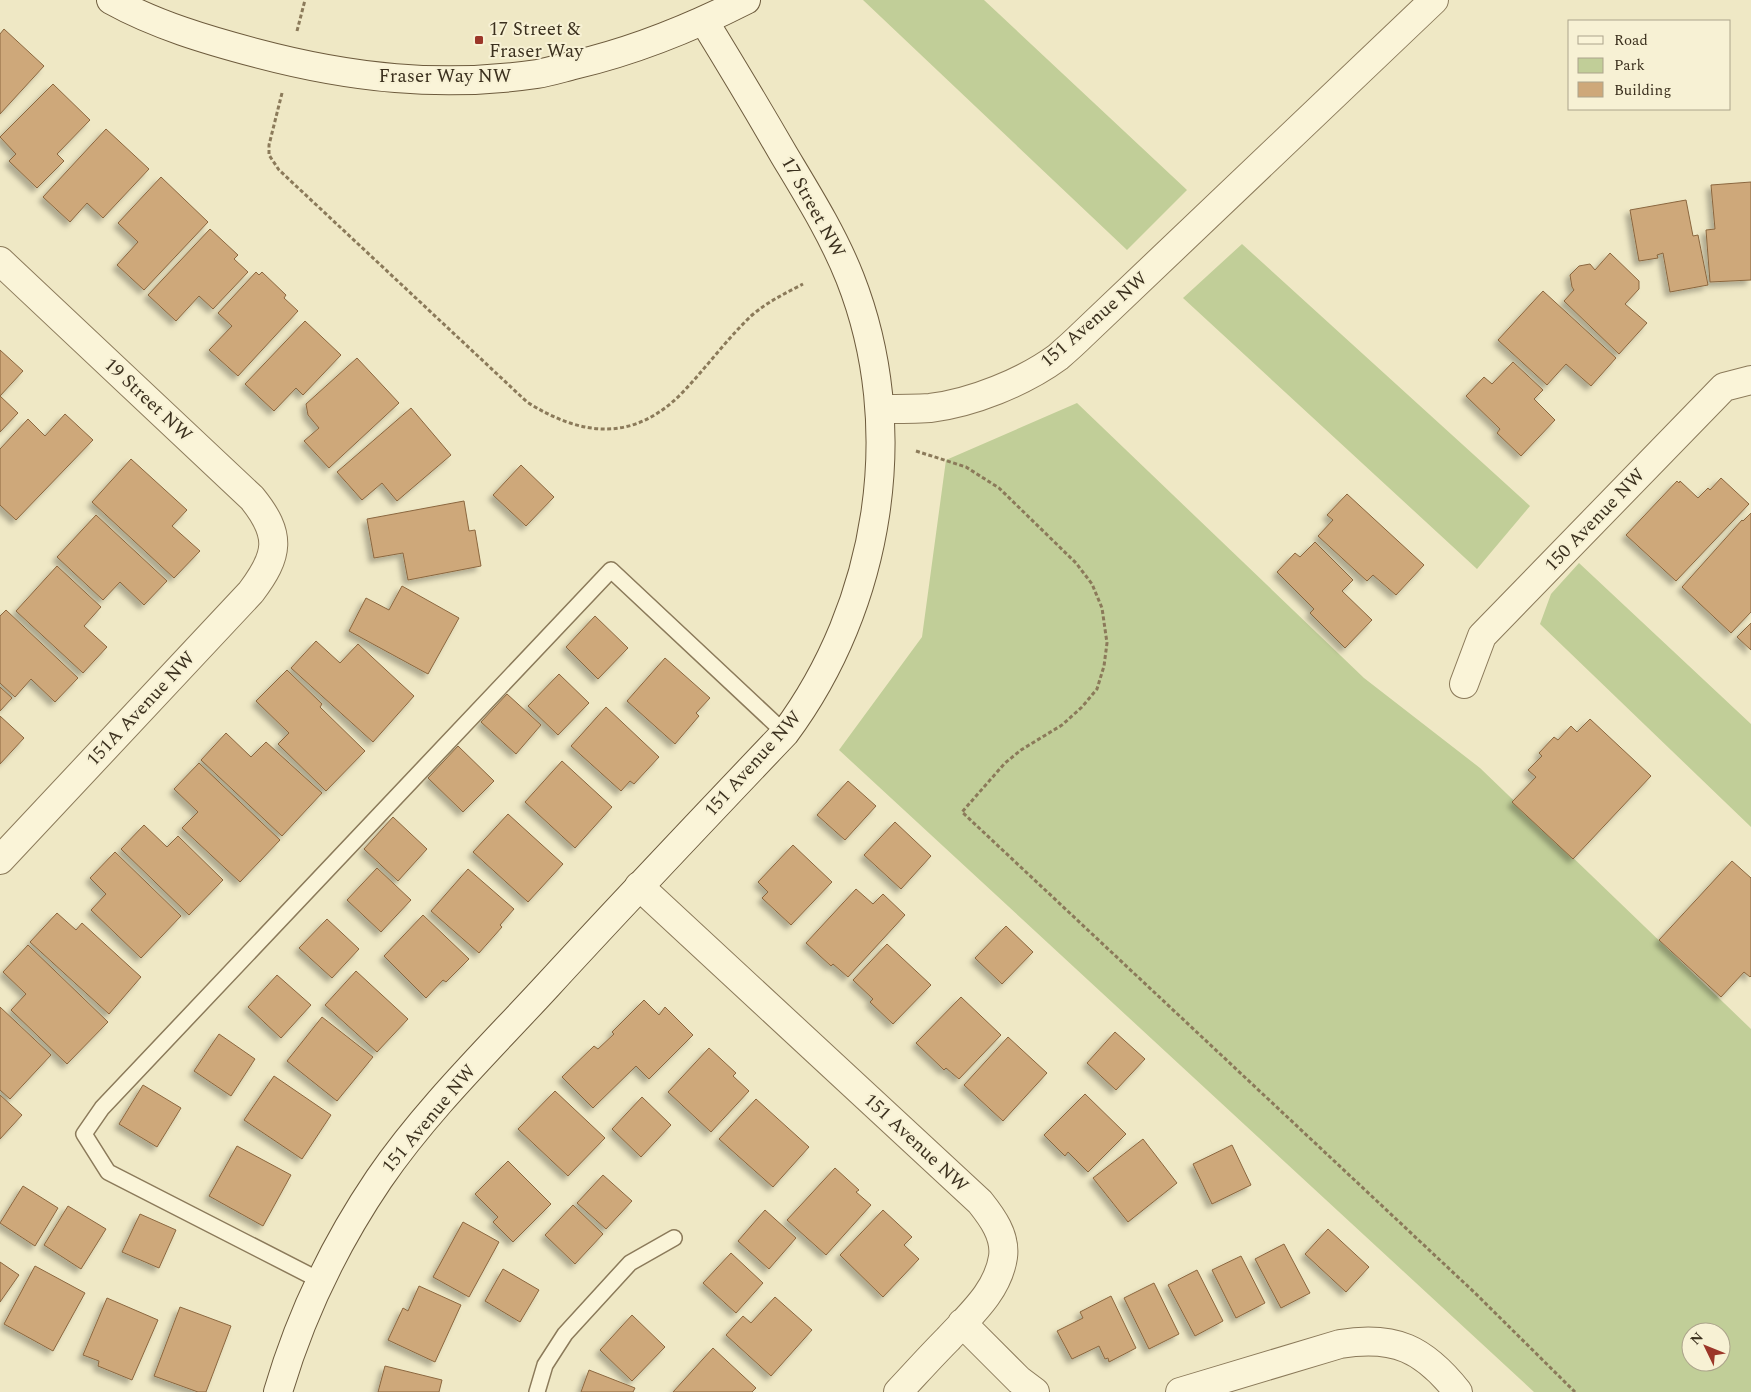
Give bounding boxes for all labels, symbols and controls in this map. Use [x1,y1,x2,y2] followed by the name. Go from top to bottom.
[489,15,584,66] place label: 17 Street & Fraser Way
[1568,20,1731,110] legend
[1614,29,1648,52] text: Road
[473,34,485,46] marker: 17 Street & Fraser Way
[1614,54,1645,77] text: Park
[379,62,512,91] street label: Fraser Way NW
[1614,79,1671,102] text: Building
[773,151,853,263] street label: 17 Street NW
[1034,265,1154,375] street label: 151 Avenue NW
[97,351,199,449] street label: 19 Street NW
[1538,461,1652,578] street label: 150 Avenue NW
[80,645,203,773] street label: 151A Avenue NW
[697,704,809,824] street label: 151 Avenue NW
[375,1058,484,1180] street label: 151 Avenue NW
[857,1087,975,1200] street label: 151 Avenue NW
[1681,1322,1731,1372] north arrow
[1685,1327,1708,1350] text: N

